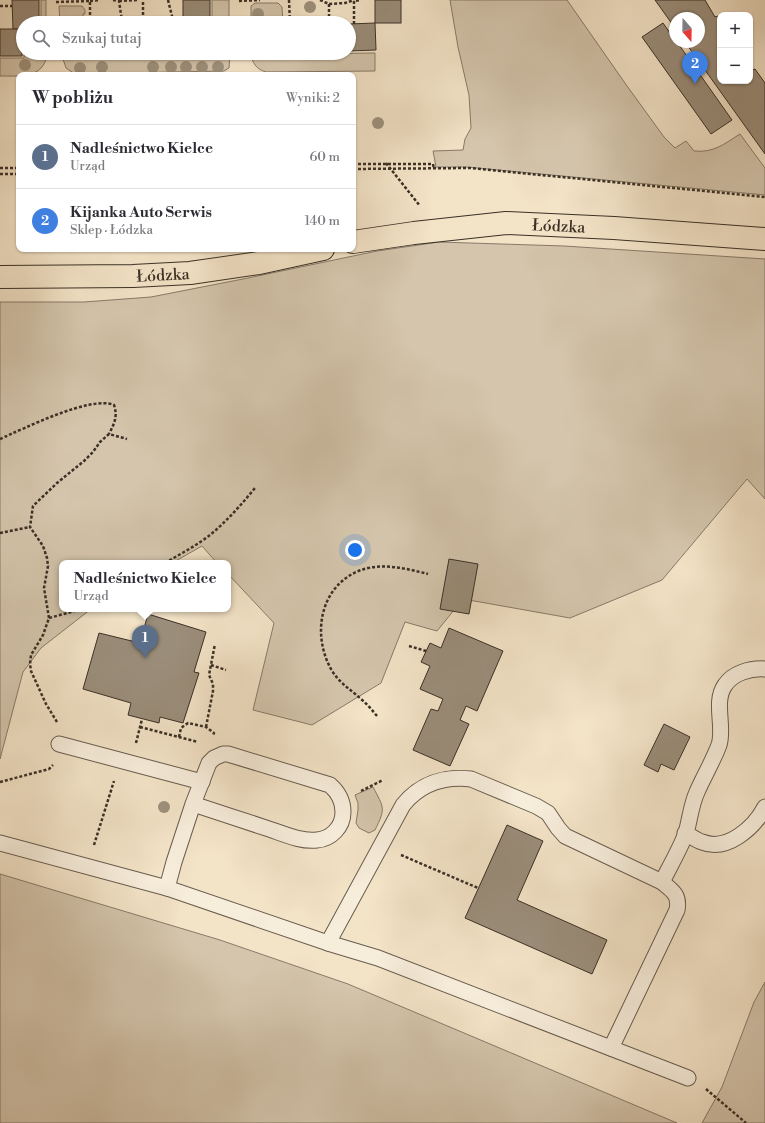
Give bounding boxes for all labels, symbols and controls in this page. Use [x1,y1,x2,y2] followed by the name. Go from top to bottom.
[669,12,705,48] north arrow
[717,12,753,84] map controls
[717,12,753,48] button: +
[16,16,356,60] search box
[30,27,52,49] icon: search
[62,29,142,48] text: Szukaj tutaj
[717,48,753,84] button: −
[682,51,708,84] pin: 2
[32,87,113,109] text: W pobliżu
[286,90,340,106] text: Wyniki: 2
[70,139,213,158] text: Nadleśnictwo Kielce
[42,149,48,165] text: 1
[309,149,340,165] text: 60 m
[70,158,105,174] text: Urząd
[70,203,212,222] text: Kijanka Auto Serwis
[41,213,49,229] text: 2
[304,213,340,229] text: 140 m
[532,215,587,238] street label: Łódzka
[70,222,153,238] text: Sklep · Łódzka
[136,264,191,287] street label: Łódzka
[345,540,365,560] your location
[59,560,231,612] popup
[74,569,216,588] text: Nadleśnictwo Kielce
[74,588,109,604] text: Urząd
[132,625,158,658] pin: 1

